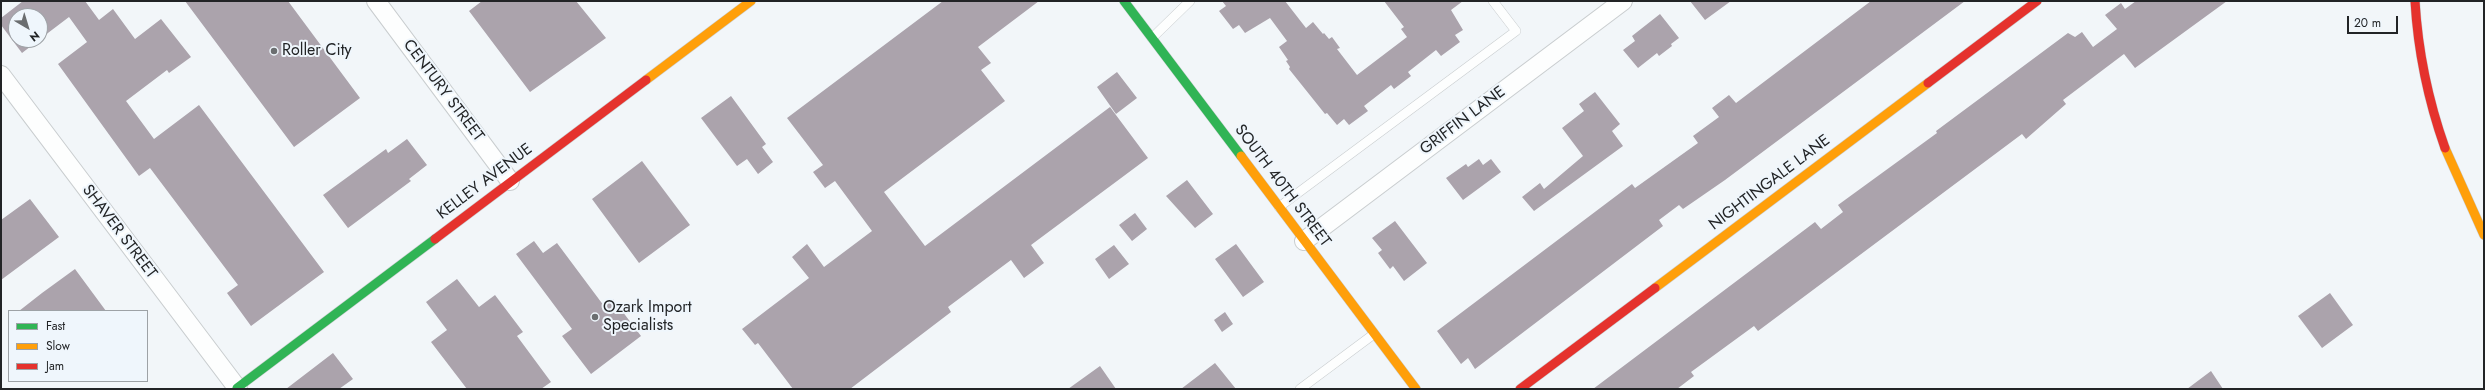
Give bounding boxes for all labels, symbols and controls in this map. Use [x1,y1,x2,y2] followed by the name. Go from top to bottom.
[8,8,48,48] north arrow
[2349,8,2400,34] scale bar
[2354,14,2381,32] text: 20 m
[26,28,43,46] text: N
[398,36,488,146] street label: CENTURY STREET
[282,41,352,61] place label: Roller City
[269,46,279,56] marker: Roller City
[1417,83,1509,159] street label: GRIFFIN LANE
[1230,121,1334,251] street label: SOUTH 40TH STREET
[1706,131,1834,235] street label: NIGHTINGALE LANE
[434,140,536,224] street label: KELLEY AVENUE
[77,181,161,283] street label: SHAVER STREET
[603,298,692,336] place label: Ozark Import Specialists
[8,310,148,382] legend
[590,312,600,322] marker: Ozark Import Specialists
[46,317,65,335] text: Fast
[46,337,70,355] text: Slow
[46,357,64,375] text: Jam

